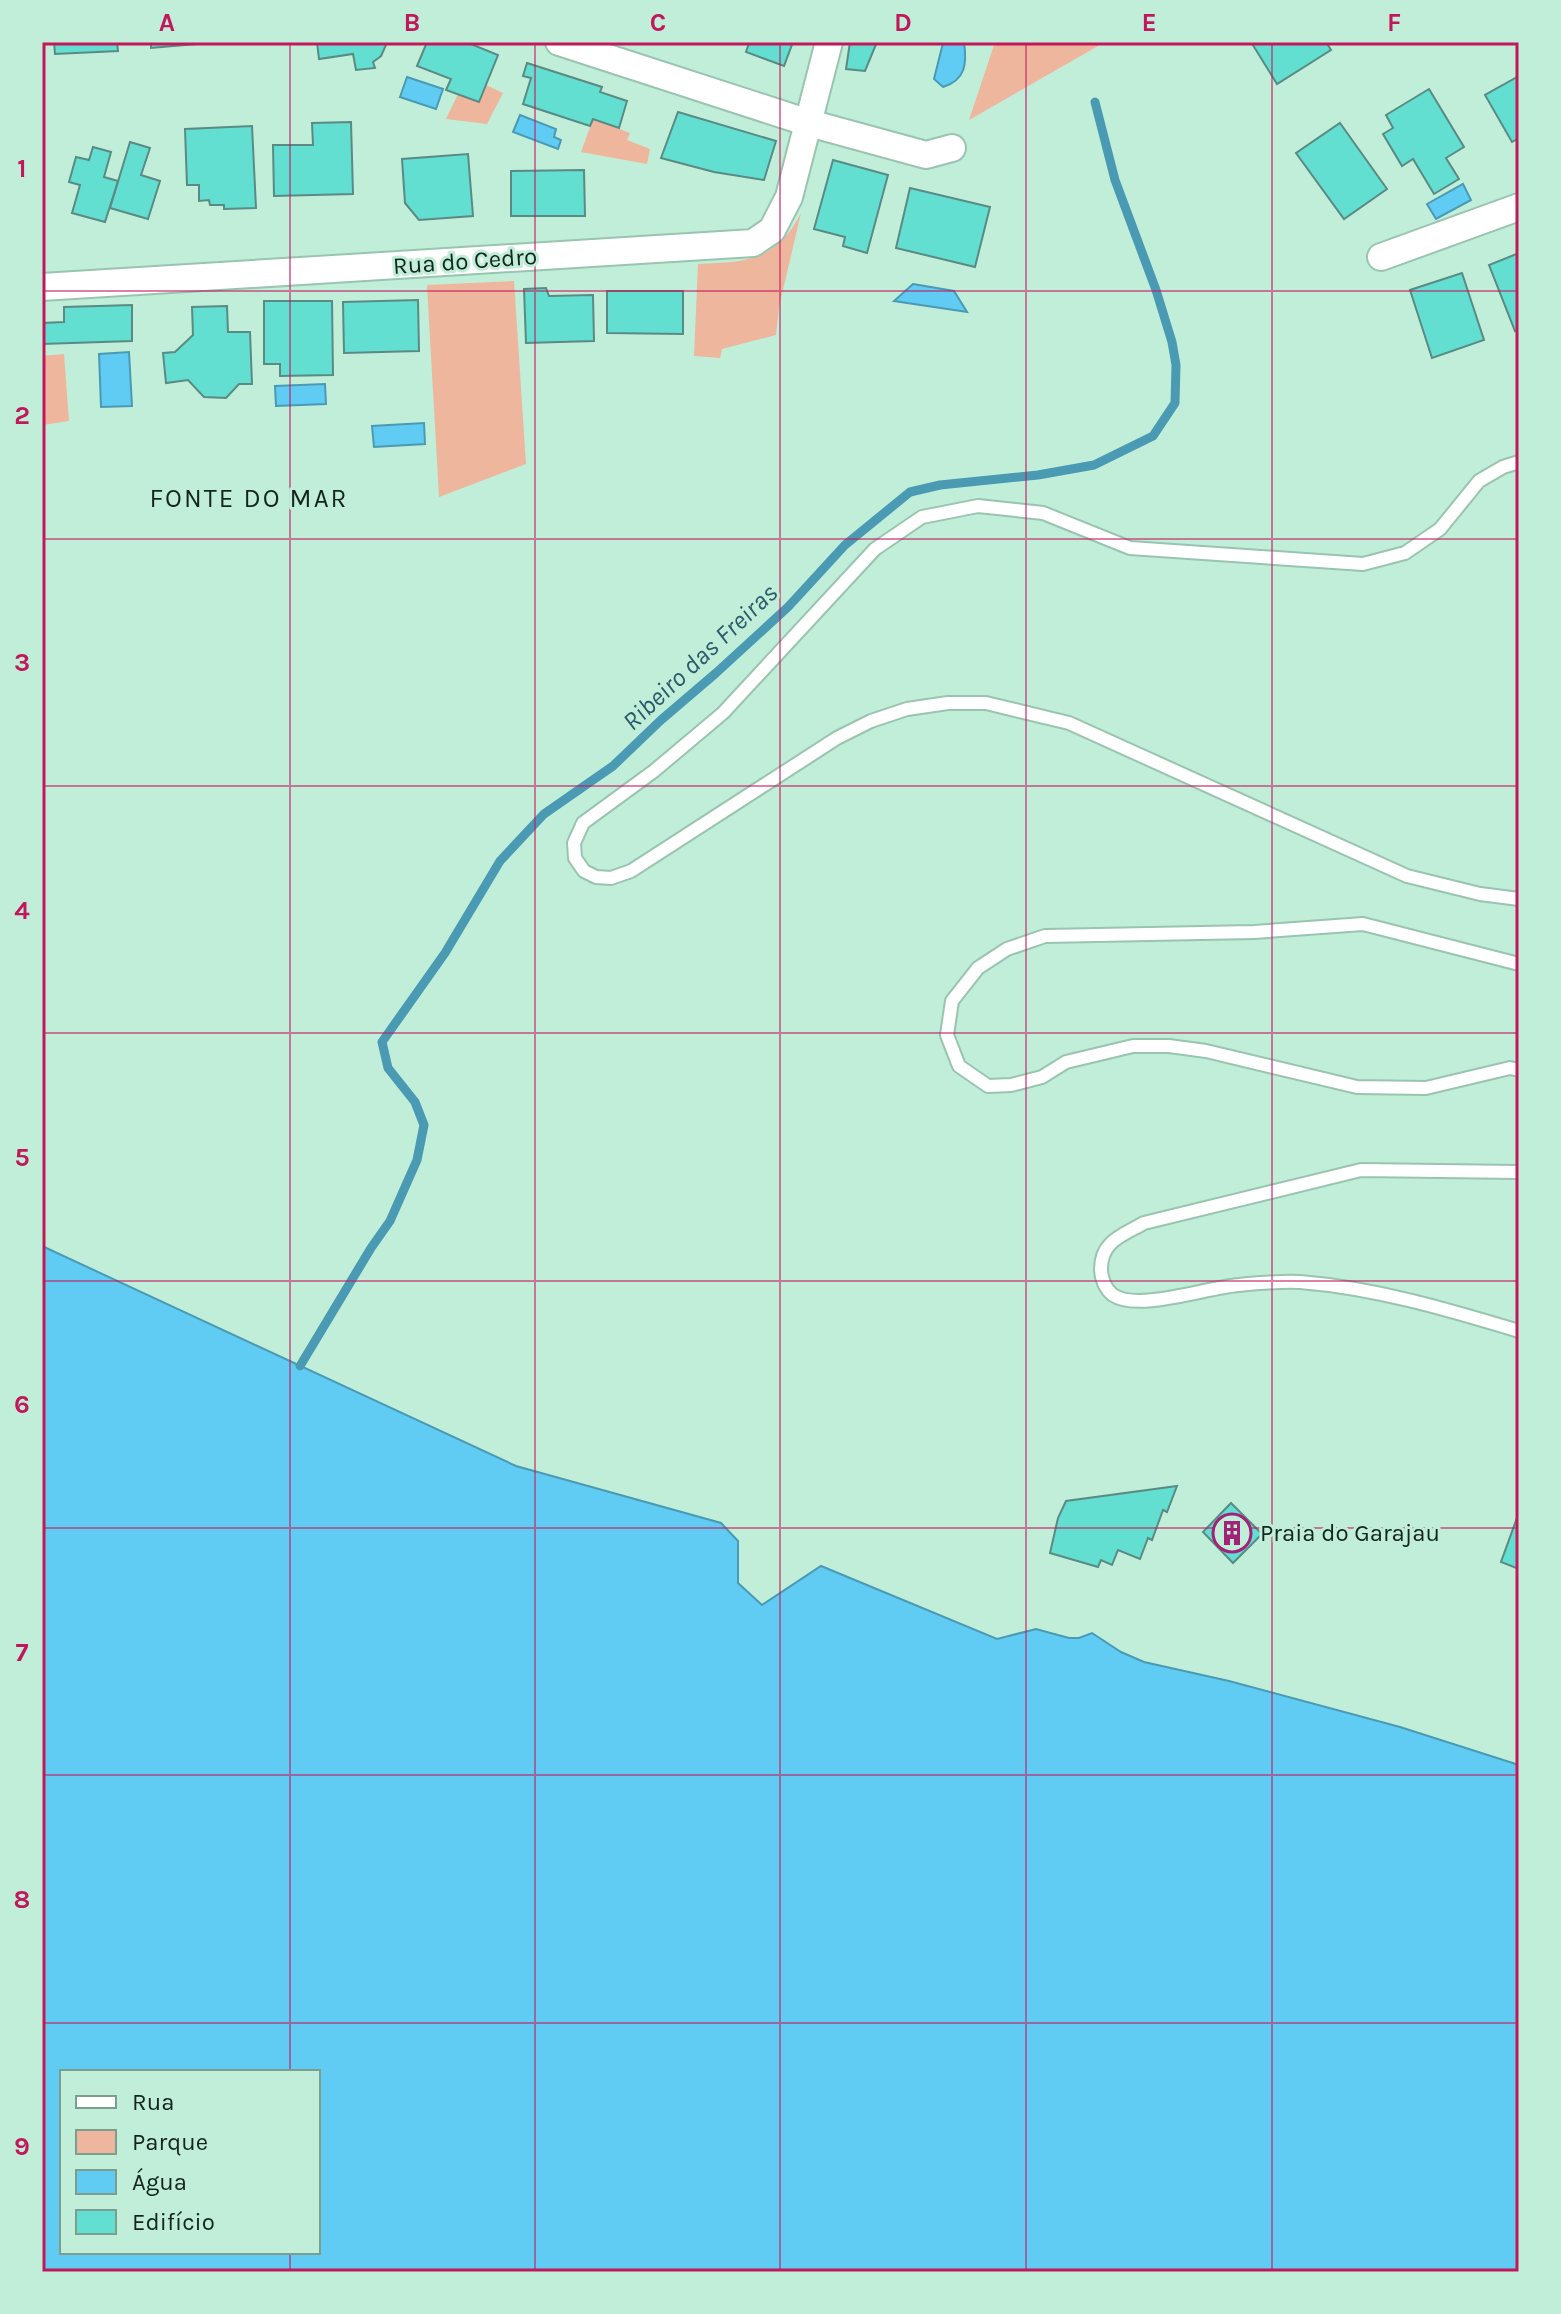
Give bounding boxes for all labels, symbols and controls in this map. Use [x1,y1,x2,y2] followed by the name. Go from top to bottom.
[159,7,175,38] text: A
[404,7,420,38] text: B
[650,7,666,38] text: C
[894,7,912,38] text: D
[1141,7,1157,38] text: E
[1387,7,1401,38] text: F
[17,153,27,184] text: 1
[392,242,538,280] street label: Rua do Cedro
[14,400,30,431] text: 2
[150,483,349,514] district label: FONTE DO MAR
[616,577,784,737] water label: Ribeiro das Freiras
[14,647,30,678] text: 3
[14,895,30,926] text: 4
[14,1142,30,1173] text: 5
[14,1389,30,1420] text: 6
[1211,1512,1253,1554] building icon: Praia do Garajau
[1260,1519,1440,1547] place label: Praia do Garajau
[16,1637,29,1668] text: 7
[14,1884,30,1915] text: 8
[60,2070,320,2254] legend
[132,2088,174,2116] text: Rua
[132,2128,208,2156] text: Parque
[14,2131,30,2162] text: 9
[132,2167,187,2196] text: Água
[132,2208,215,2236] text: Edifício

